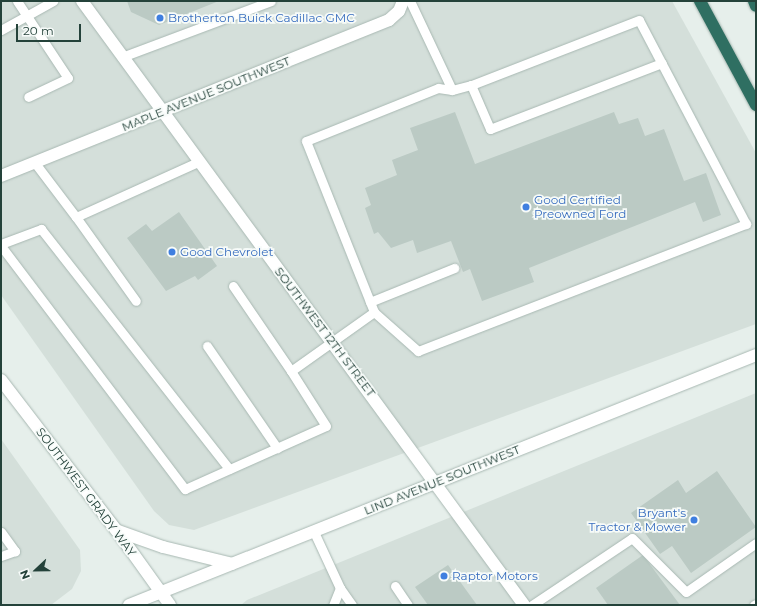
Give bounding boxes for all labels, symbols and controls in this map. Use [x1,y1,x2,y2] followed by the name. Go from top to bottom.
[168,11,355,25] place label: Brotherton Buick Cadillac GMC
[155,13,165,23] marker: Brotherton Buick Cadillac GMC
[18,16,83,42] scale bar
[23,23,54,38] text: 20 m
[120,54,292,134] street label: MAPLE AVENUE SOUTHWEST
[534,193,626,221] place label: Good Certified Preowned Ford
[521,202,531,212] marker: Good Certified Preowned Ford
[180,245,273,259] place label: Good Chevrolet
[167,247,177,257] marker: Good Chevrolet
[272,264,378,400] street label: SOUTHWEST 12TH STREET
[33,425,139,559] street label: SOUTHWEST GRADY WAY
[362,442,522,518] street label: LIND AVENUE SOUTHWEST
[589,506,686,534] place label: Bryant's Tractor & Mower
[689,515,699,525] marker: Bryant's Tractor & Mower
[16,550,56,590] north arrow
[17,568,33,581] text: N
[452,569,538,583] place label: Raptor Motors
[439,571,449,581] marker: Raptor Motors

